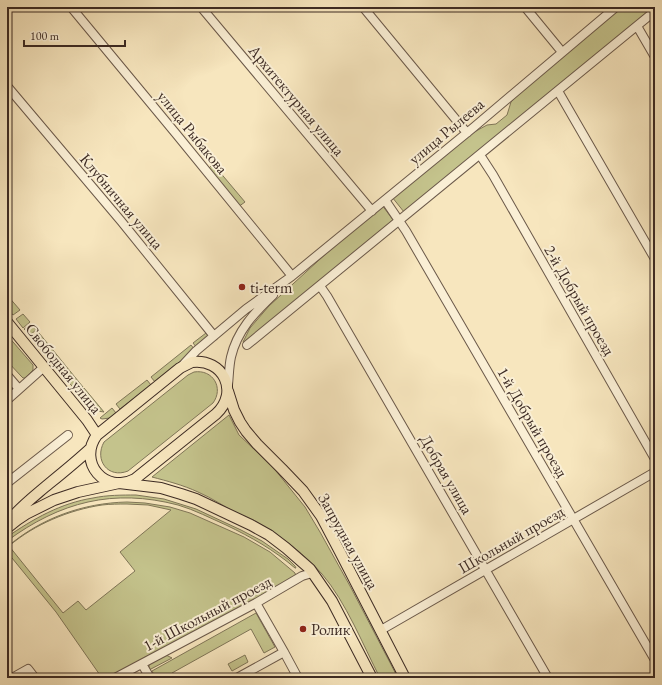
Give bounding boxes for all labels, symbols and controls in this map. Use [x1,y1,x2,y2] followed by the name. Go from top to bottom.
[24,22,125,48] scale bar
[30,28,60,44] text: 100 m
[243,40,350,161] street label: Архитектурная улица
[153,86,233,179] street label: улица Рыбакова
[404,93,489,169] street label: улица Рылеева
[75,149,168,254] street label: Клубничная улица
[540,241,620,360] street label: 2-й Добрый проезд
[250,277,293,298] place label: ti-term
[237,282,247,292] marker: ti-term
[21,319,107,418] street label: Свободная улица
[493,363,573,482] street label: 1-й Добрый проезд
[415,431,478,519] street label: Добрая улица
[313,489,384,594] street label: Запрудная улица
[455,500,569,578] street label: Школьный проезд
[139,570,276,656] street label: 1-й Школьный проезд
[311,619,351,640] place label: Ролик
[298,624,308,634] marker: Ролик

